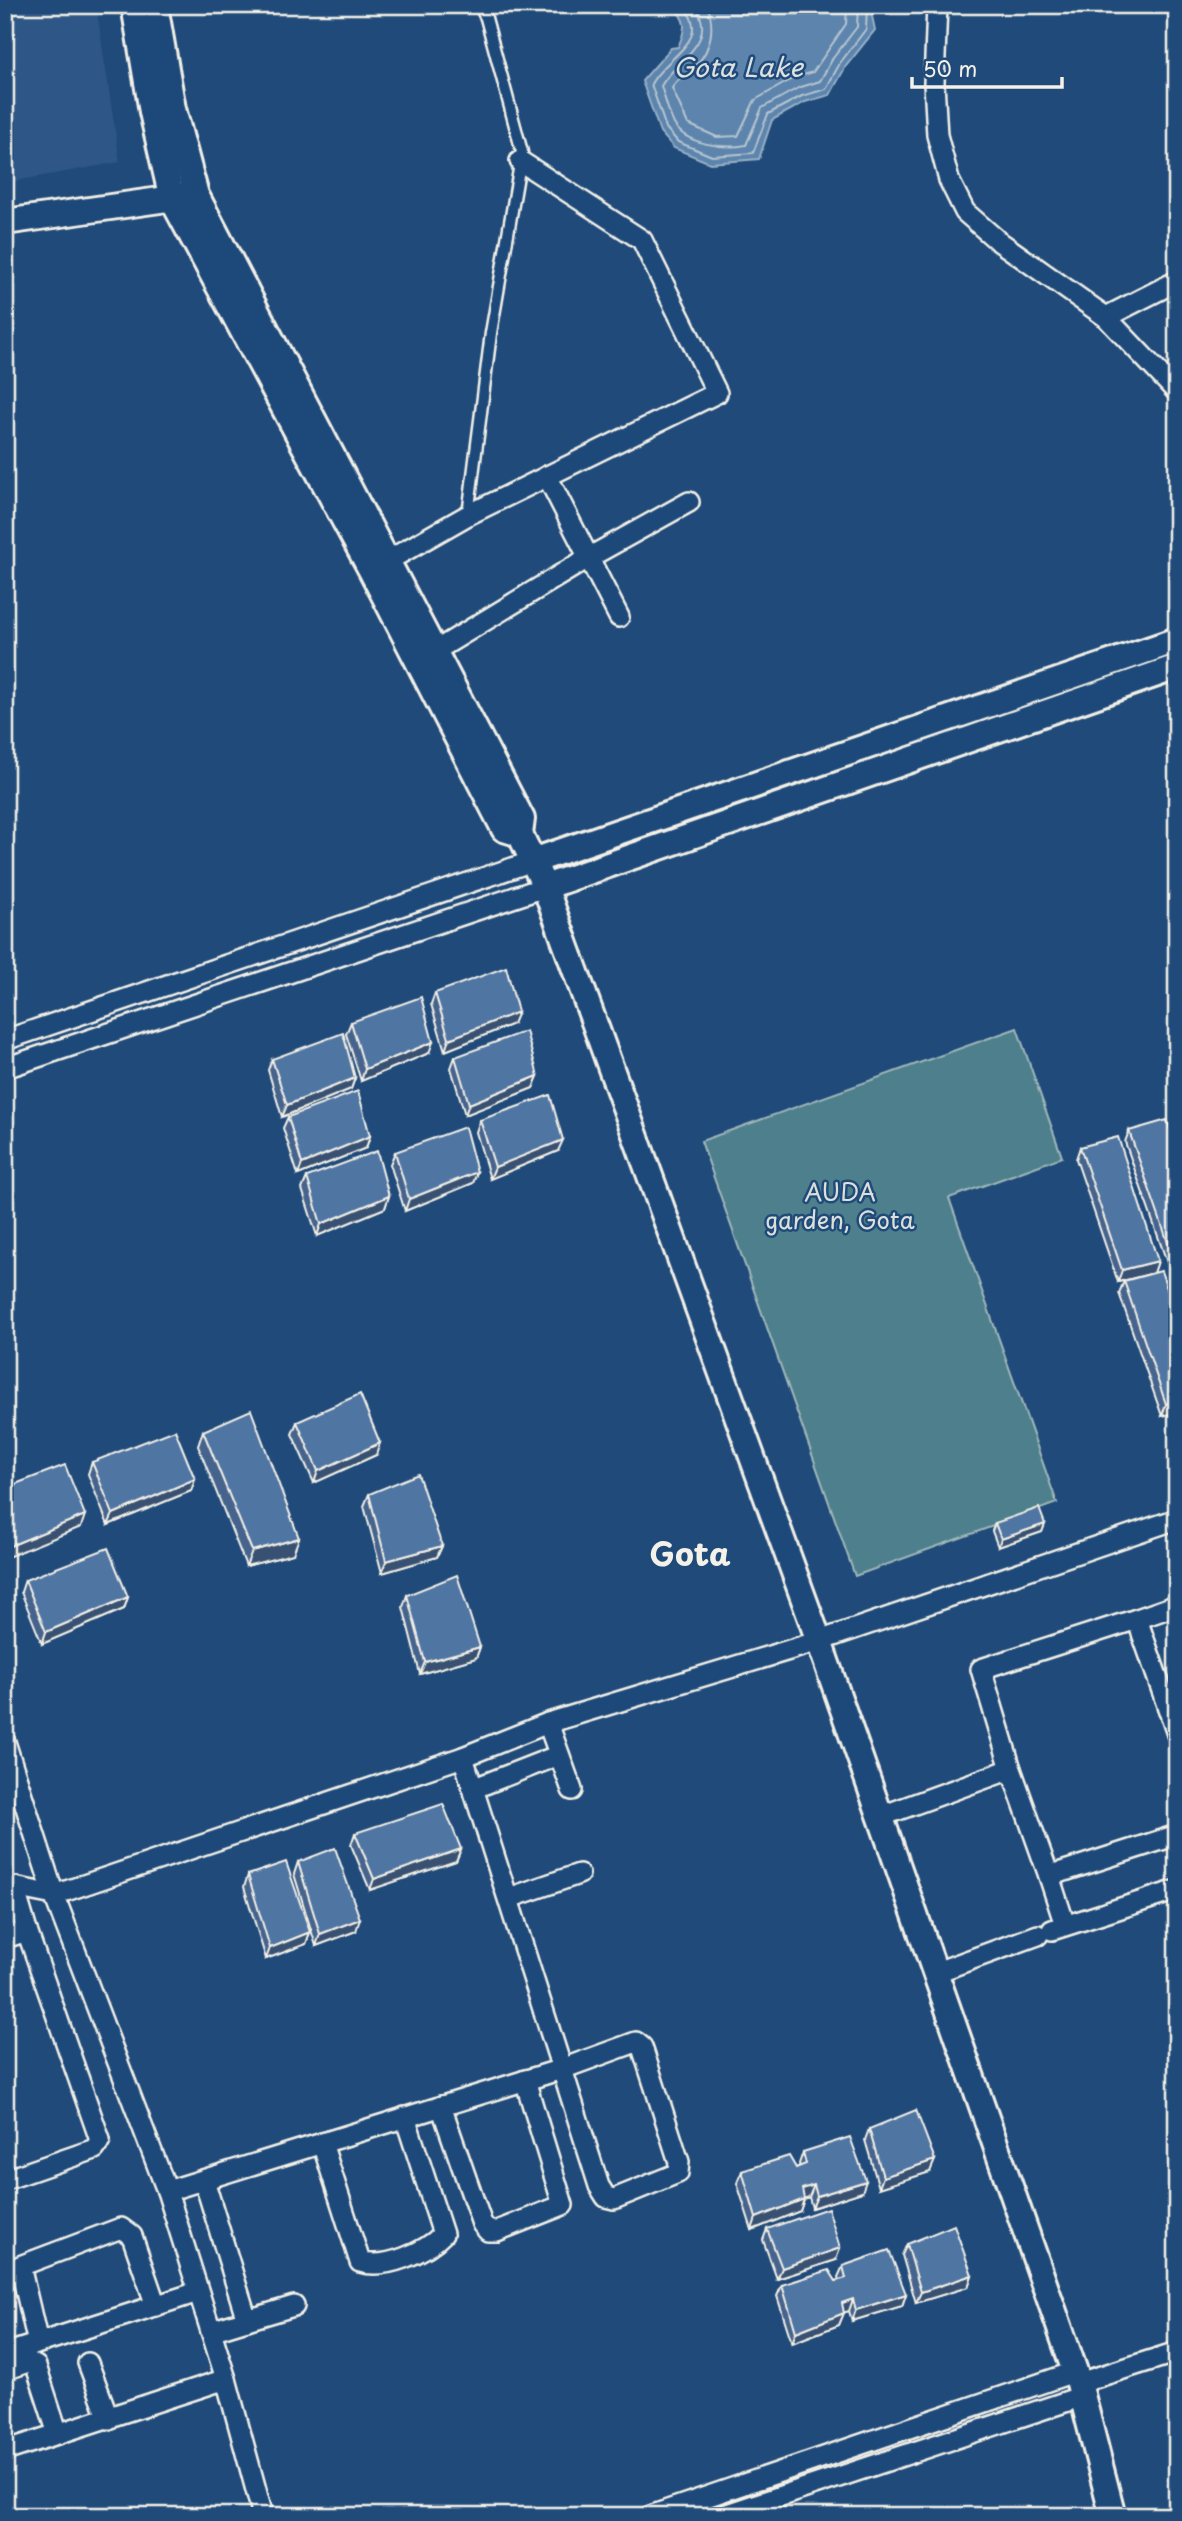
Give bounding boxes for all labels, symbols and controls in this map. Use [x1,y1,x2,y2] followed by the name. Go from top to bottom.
[912,46,1063,90] scale bar
[673,47,804,86] water label: Gota Lake
[923,52,977,84] text: 50 m
[765,1173,915,1237] park label: AUDA garden, Gota
[649,1529,731,1577] district label: Gota

